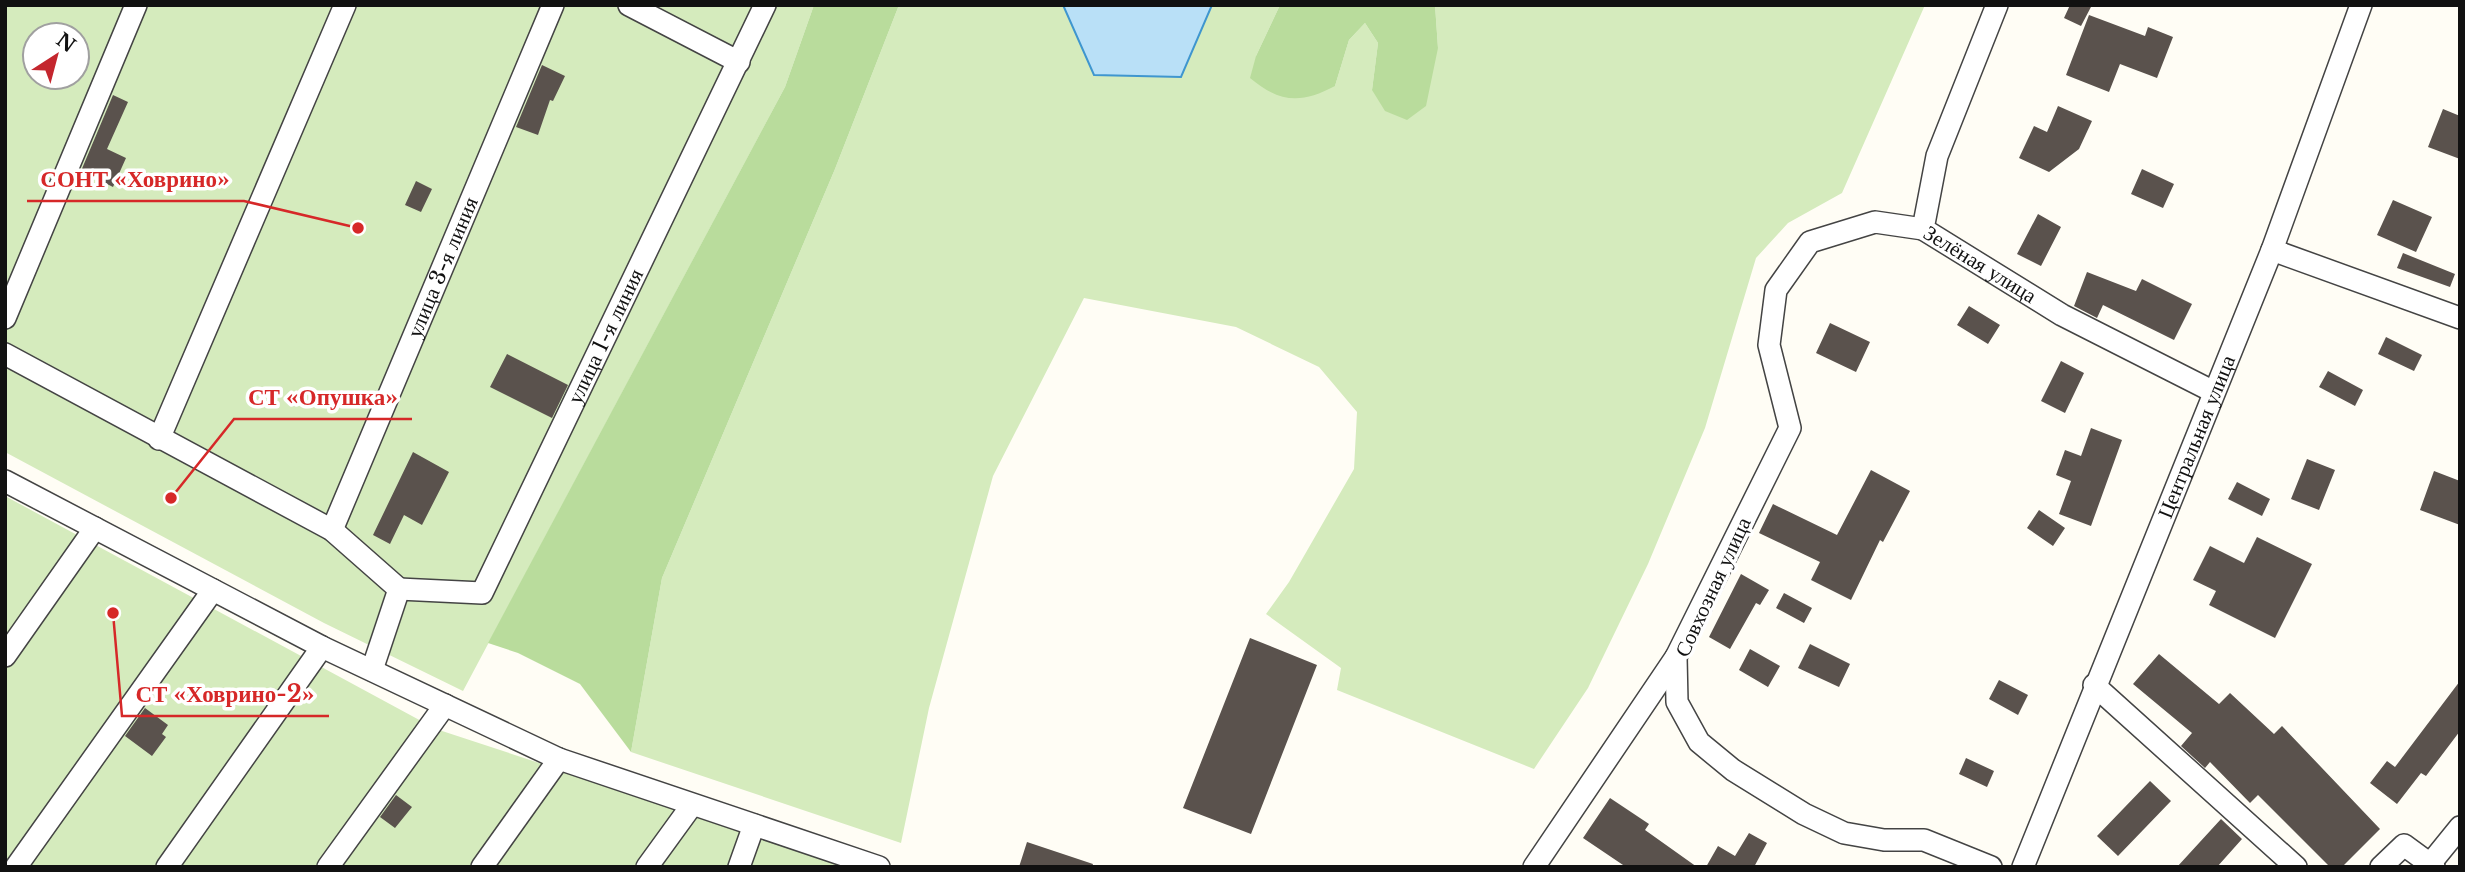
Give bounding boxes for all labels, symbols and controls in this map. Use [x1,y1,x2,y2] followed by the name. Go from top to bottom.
[21,21,91,91] north arrow
[52,28,80,57] text: N
[27,157,244,201] callout: СОНТ «Ховрино»
[40,165,230,193] text: СОНТ «Ховрино»
[401,193,484,342] street label: улица 3-я линия
[1919,220,2042,309] street label: Зелёная улица
[562,264,649,408] street label: улица 1-я линия
[2152,351,2241,522] street label: Центральная улица
[234,375,412,419] callout: СТ «Опушка»
[248,383,398,411] text: СТ «Опушка»
[1669,512,1757,661] street label: Совхозная улица
[122,672,329,716] callout: СТ «Ховрино-2»
[135,680,315,708] text: СТ «Ховрино-2»

